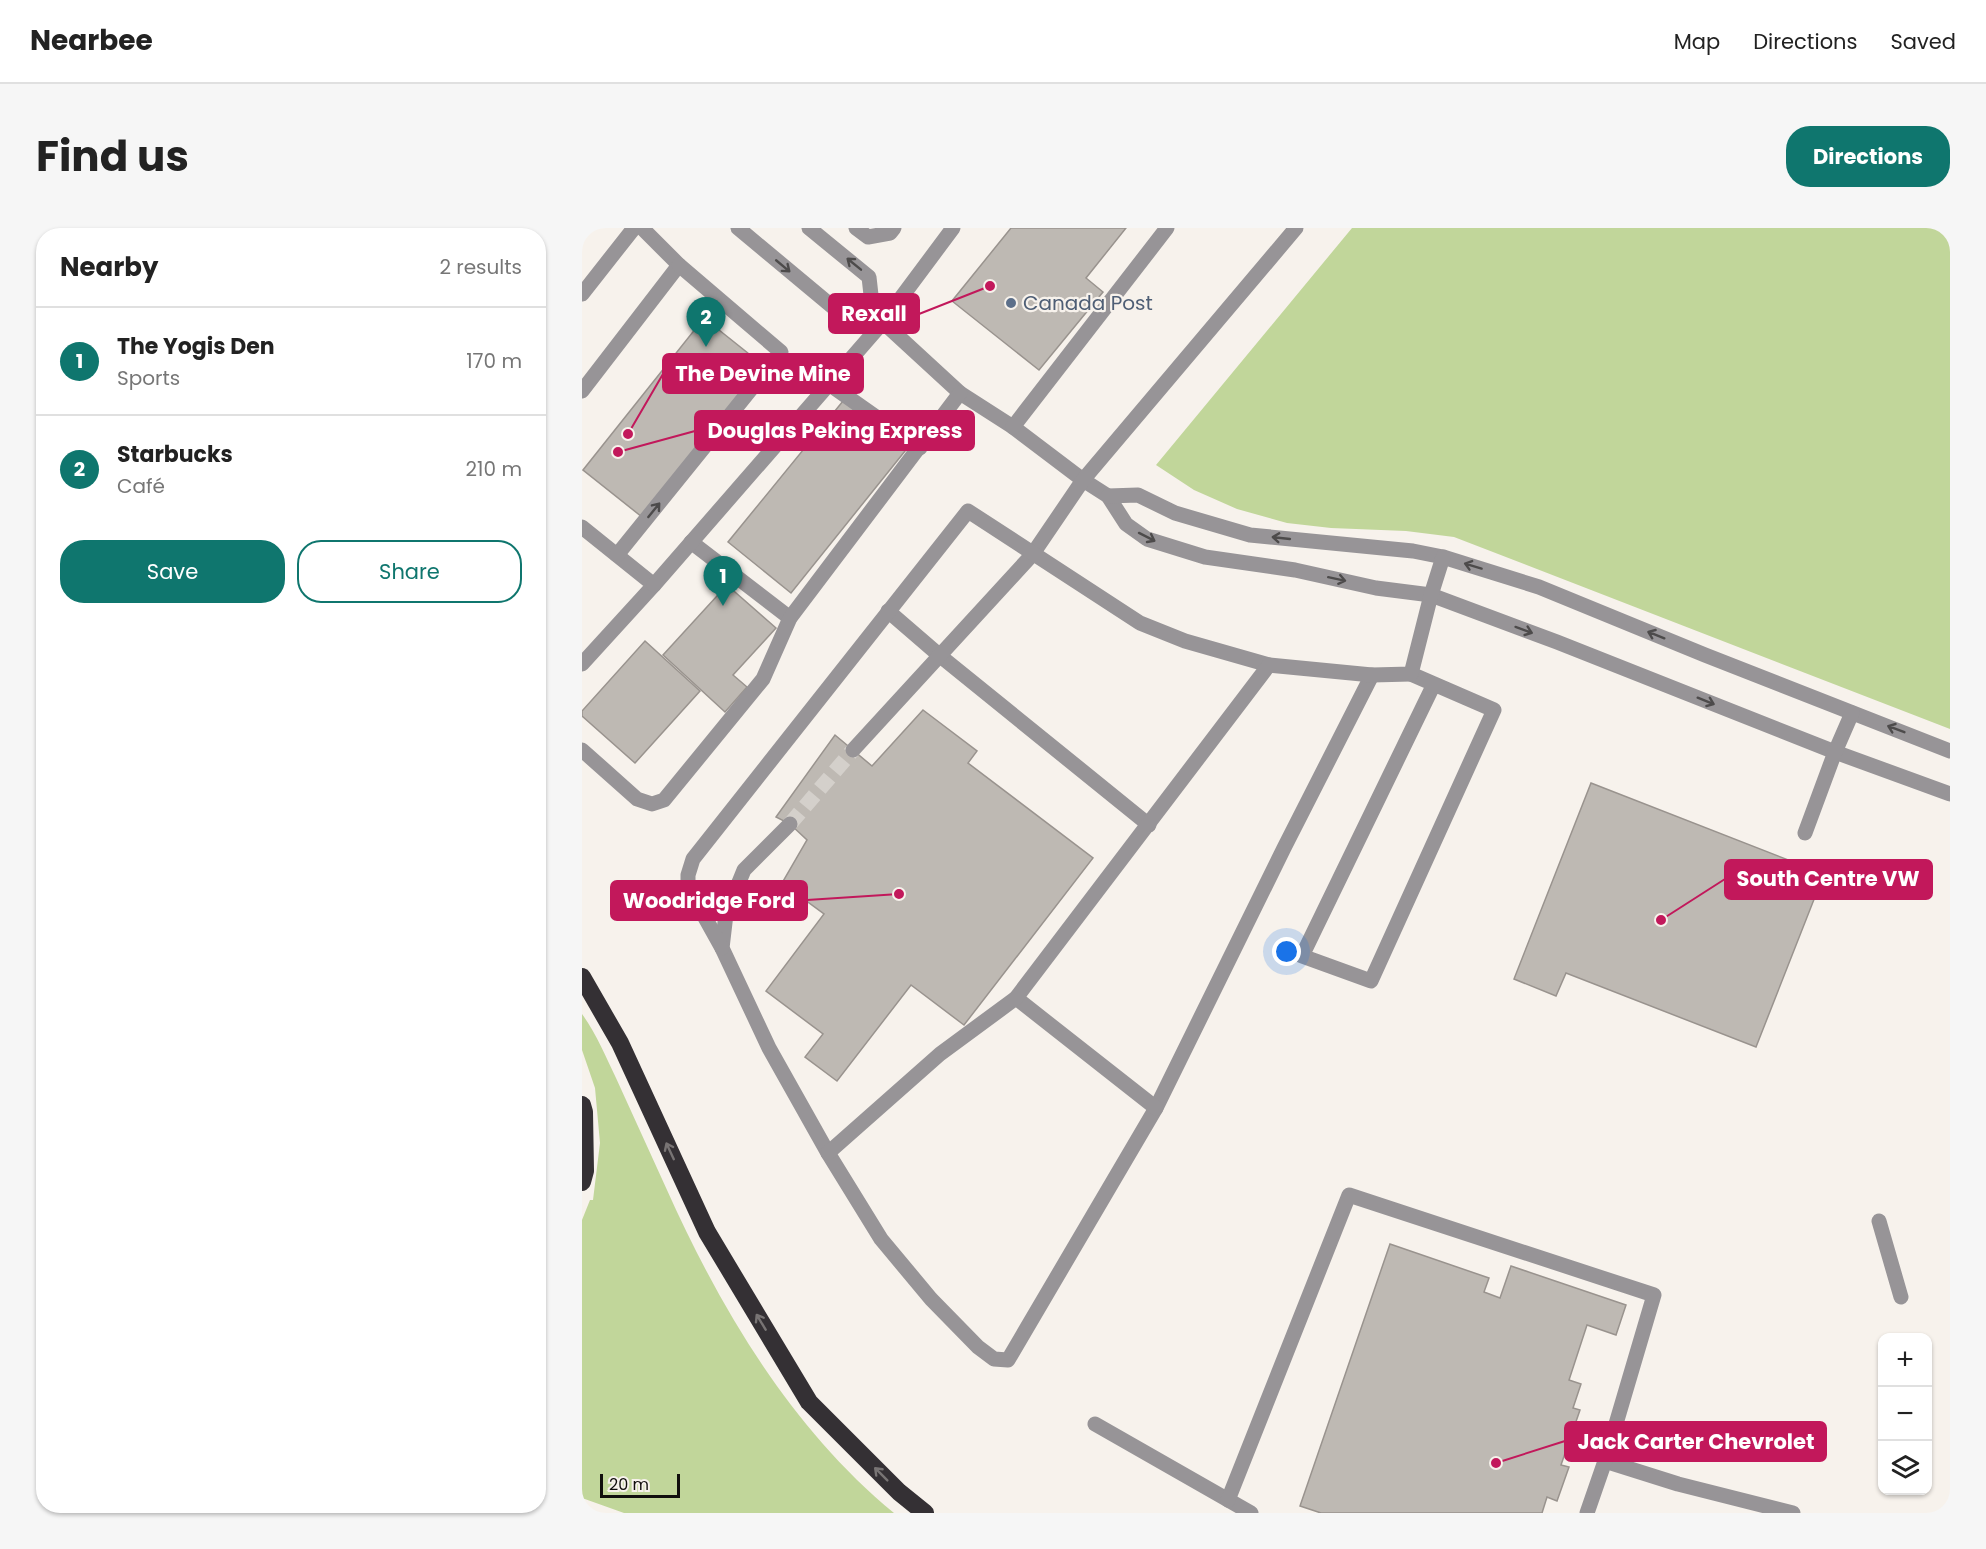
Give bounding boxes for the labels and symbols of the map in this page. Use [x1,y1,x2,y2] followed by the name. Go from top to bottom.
[846,257,862,270] one-way arrow
[775,259,791,272] one-way arrow
[1023,289,1153,317] place label: Canada Post
[829,294,919,333] callout: Rexall
[1004,296,1018,310] marker: Canada Post
[686,298,726,347] pin: 2
[841,299,907,328] text: Rexall
[663,354,863,393] callout: The Devine Mine
[675,359,851,388] text: The Devine Mine
[695,411,974,450] callout: Douglas Peking Express
[707,416,963,445] text: Douglas Peking Express
[647,502,660,518] one-way arrow
[1138,532,1156,544] one-way arrow
[1271,532,1291,543] one-way arrow
[704,556,742,606] pin: 1
[1464,560,1483,571] one-way arrow
[1327,574,1346,586] one-way arrow
[1514,625,1533,636] one-way arrow
[1647,629,1665,640] one-way arrow
[1696,696,1714,707] one-way arrow
[1887,723,1905,734] one-way arrow
[1725,860,1932,899] callout: South Centre VW
[1737,864,1920,893] text: South Centre VW
[611,881,807,920] callout: Woodridge Ford
[623,886,795,915] text: Woodridge Ford
[1272,937,1301,966] your location
[663,1142,675,1160] one-way arrow
[755,1314,767,1331] one-way arrow
[1565,1422,1826,1461] callout: Jack Carter Chevrolet
[1578,1427,1814,1456] text: Jack Carter Chevrolet
[874,1467,889,1482] one-way arrow
[600,1471,680,1498] scale bar

